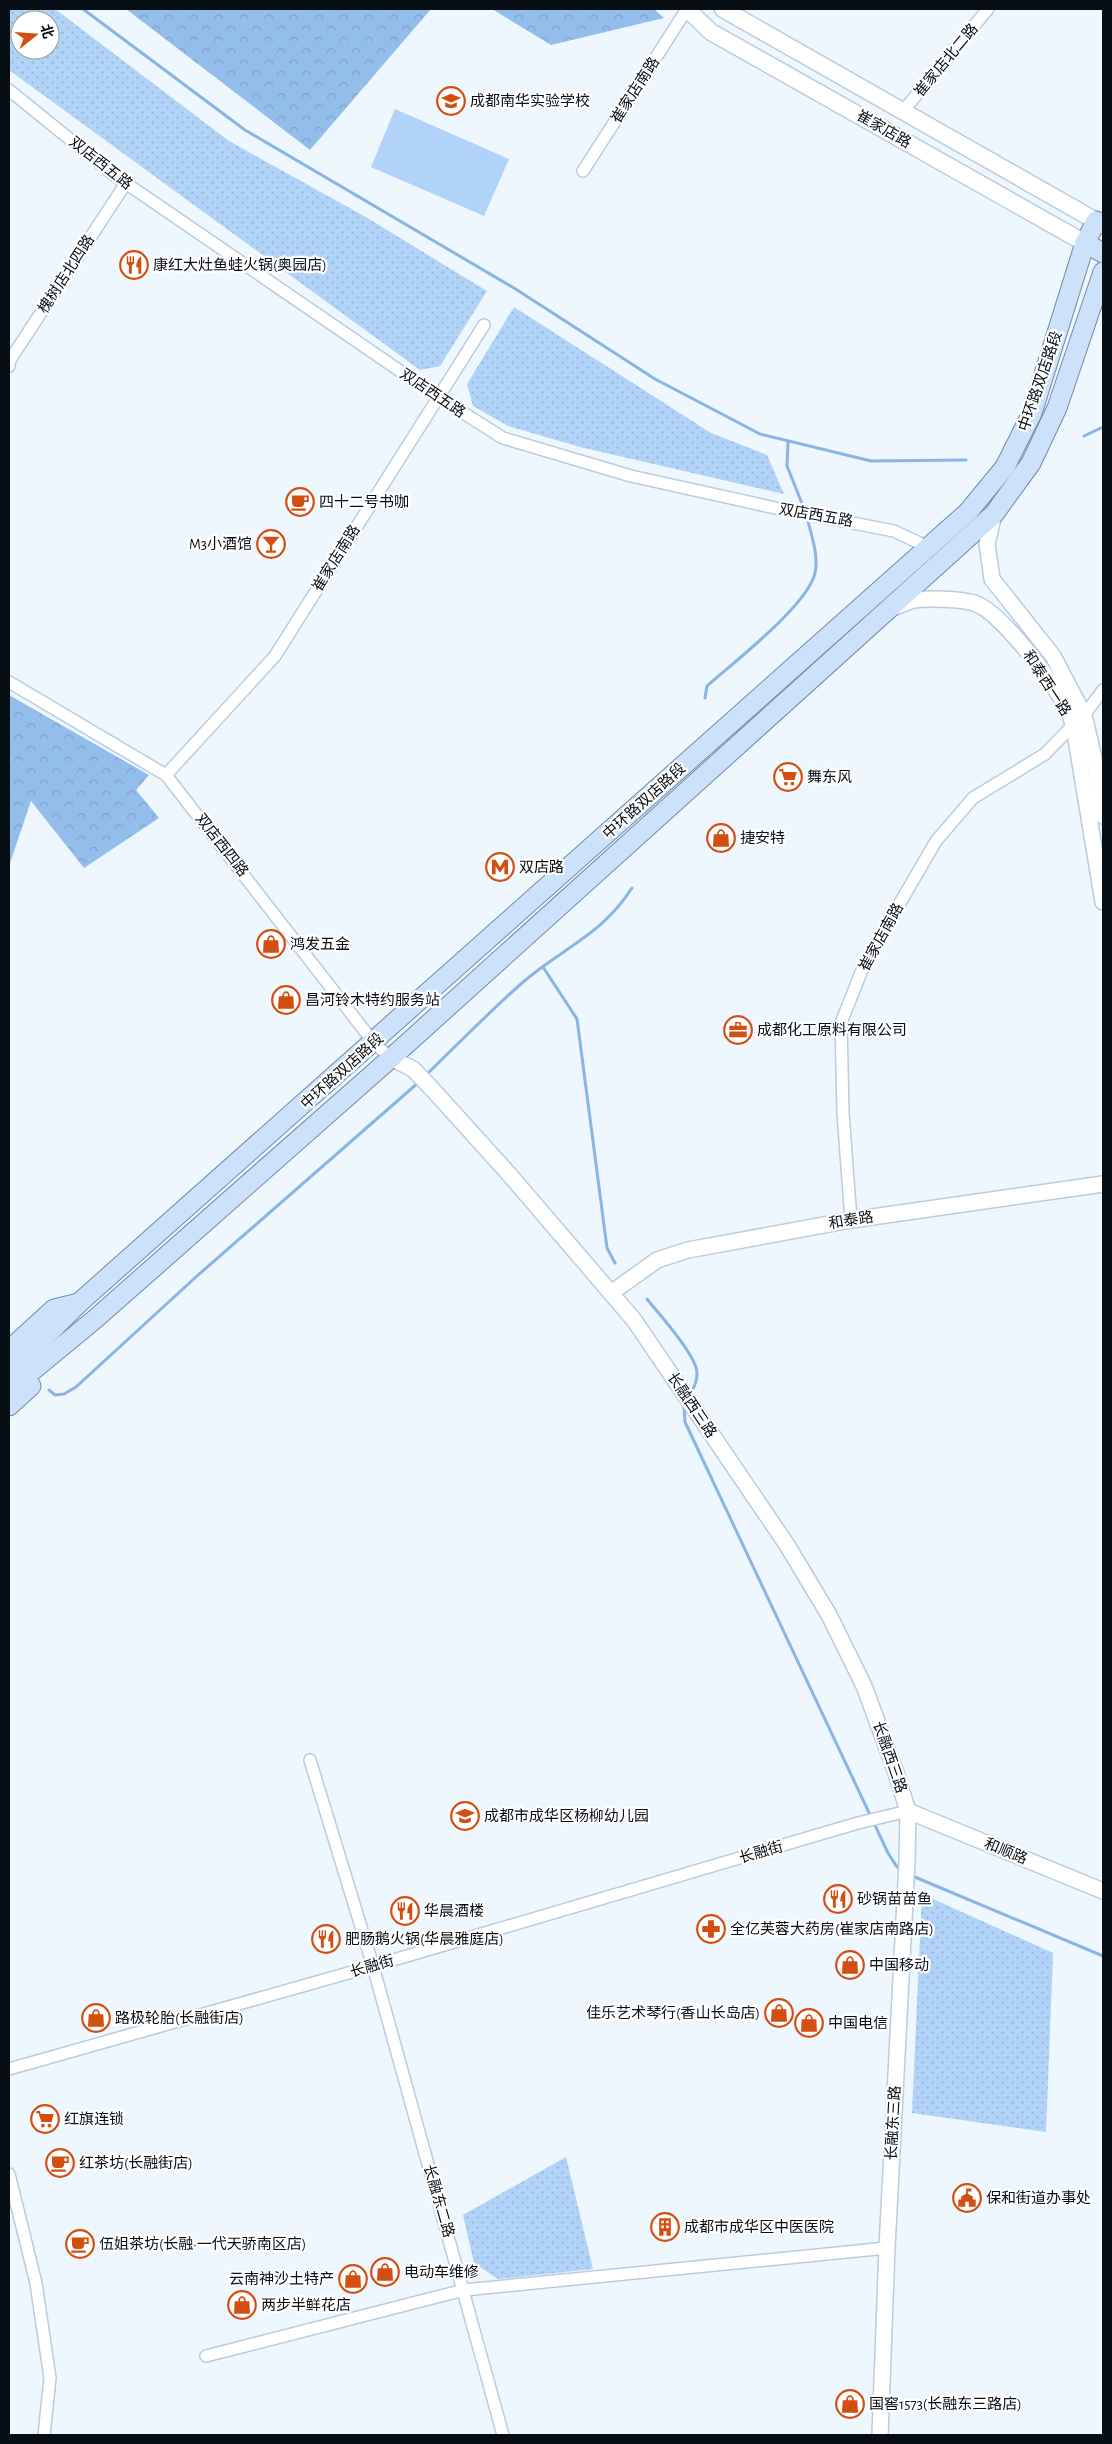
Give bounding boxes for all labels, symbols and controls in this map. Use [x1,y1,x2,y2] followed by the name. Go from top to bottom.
[10,10,60,60] north arrow
[910,20,981,100] street label: 崔家店北二路
[38,22,56,40] text: 北
[608,54,662,126] street label: 崔家店南路
[436,86,466,116] school or university icon: 成都南华实验学校
[470,92,590,109] place label: 成都南华实验学校
[854,107,914,151] street label: 崔家店路
[67,134,135,192] street label: 双店西五路
[34,231,97,316] street label: 槐树店北四路
[119,250,149,280] restaurant icon: 康红大灶鱼蛙火锅(奥园店)
[153,257,327,273] place label: 康红大灶鱼蛙火锅(奥园店)
[1015,329,1065,433] street label: 中环路双店路段
[397,365,469,421] street label: 双店西五路
[285,487,315,517] cafe icon: 四十二号书咖
[319,494,409,510] place label: 四十二号书咖
[778,501,854,529] street label: 双店西五路
[309,522,363,594] street label: 崔家店南路
[256,529,286,559] bar icon: M3小酒馆
[189,536,252,552] place label: M3小酒馆
[1020,647,1074,719] street label: 和泰西一路
[600,760,688,842] street label: 中环路双店路段
[773,762,803,792] supermarket icon: 舞东风
[807,769,852,785] place label: 舞东风
[193,811,251,879] street label: 双店西四路
[706,823,736,853] shop icon: 捷安特
[740,830,785,846] place label: 捷安特
[485,852,515,882] metro station icon: 双店路
[519,859,564,875] place label: 双店路
[856,900,906,974] street label: 崔家店南路
[256,929,286,959] shop icon: 鸿发五金
[290,936,350,952] place label: 鸿发五金
[271,985,301,1015] shop icon: 昌河铃木特约服务站
[305,992,440,1008] place label: 昌河铃木特约服务站
[723,1015,753,1045] office icon: 成都化工原料有限公司
[757,1021,907,1038] place label: 成都化工原料有限公司
[298,1030,386,1112] street label: 中环路双店路段
[828,1209,874,1231] street label: 和泰路
[664,1369,720,1441] street label: 长融西三路
[870,1719,910,1795] street label: 长融西三路
[450,1801,480,1831] school or university icon: 成都市成华区杨柳幼儿园
[484,1807,649,1824] place label: 成都市成华区杨柳幼儿园
[982,1835,1030,1867] street label: 和顺路
[737,1838,785,1866] street label: 长融街
[823,1884,853,1914] restaurant icon: 砂锅苗苗鱼
[857,1891,932,1907] place label: 砂锅苗苗鱼
[390,1896,420,1926] restaurant icon: 华晨酒楼
[424,1902,484,1919] place label: 华晨酒楼
[696,1914,726,1944] pharmacy icon: 全亿芙蓉大药房(崔家店南路店)
[730,1921,934,1937] place label: 全亿芙蓉大药房(崔家店南路店)
[311,1924,341,1954] restaurant icon: 肥肠鹅火锅(华晨雅庭店)
[345,1930,504,1947] place label: 肥肠鹅火锅(华晨雅庭店)
[835,1950,865,1980] shop icon: 中国移动
[348,1952,396,1980] street label: 长融街
[869,1957,929,1973] place label: 中国移动
[764,1998,794,2028] shop icon: 佳乐艺术琴行(香山长岛店)
[81,2003,111,2033] shop icon: 路极轮胎(长融街店)
[586,2005,760,2021] place label: 佳乐艺术琴行(香山长岛店)
[794,2008,824,2038] shop icon: 中国电信
[115,2010,244,2026] place label: 路极轮胎(长融街店)
[828,2015,888,2031] place label: 中国电信
[883,2085,903,2161] street label: 长融东三路
[30,2104,60,2134] supermarket icon: 红旗连锁
[64,2111,124,2127] place label: 红旗连锁
[45,2148,75,2178] cafe icon: 红茶坊(长融街店)
[79,2154,193,2171] place label: 红茶坊(长融街店)
[421,2163,457,2239] street label: 长融东二路
[952,2183,982,2213] public building icon: 保和街道办事处
[986,2190,1091,2206] place label: 保和街道办事处
[650,2212,680,2242] building icon: 成都市成华区中医医院
[684,2218,834,2235] place label: 成都市成华区中医医院
[65,2229,95,2259] cafe icon: 伍姐茶坊(长融·一代天骄南区店)
[99,2235,306,2252] place label: 伍姐茶坊(长融·一代天骄南区店)
[370,2257,400,2287] shop icon: 电动车维修
[338,2264,368,2294] shop icon: 云南神沙土特产
[404,2264,479,2280] place label: 电动车维修
[229,2271,334,2287] place label: 云南神沙土特产
[227,2290,257,2320] shop icon: 两步半鲜花店
[261,2297,351,2313] place label: 两步半鲜花店
[835,2389,865,2419] shop icon: 国窖1573(长融东三路店)
[869,2396,1022,2412] place label: 国窖1573(长融东三路店)

